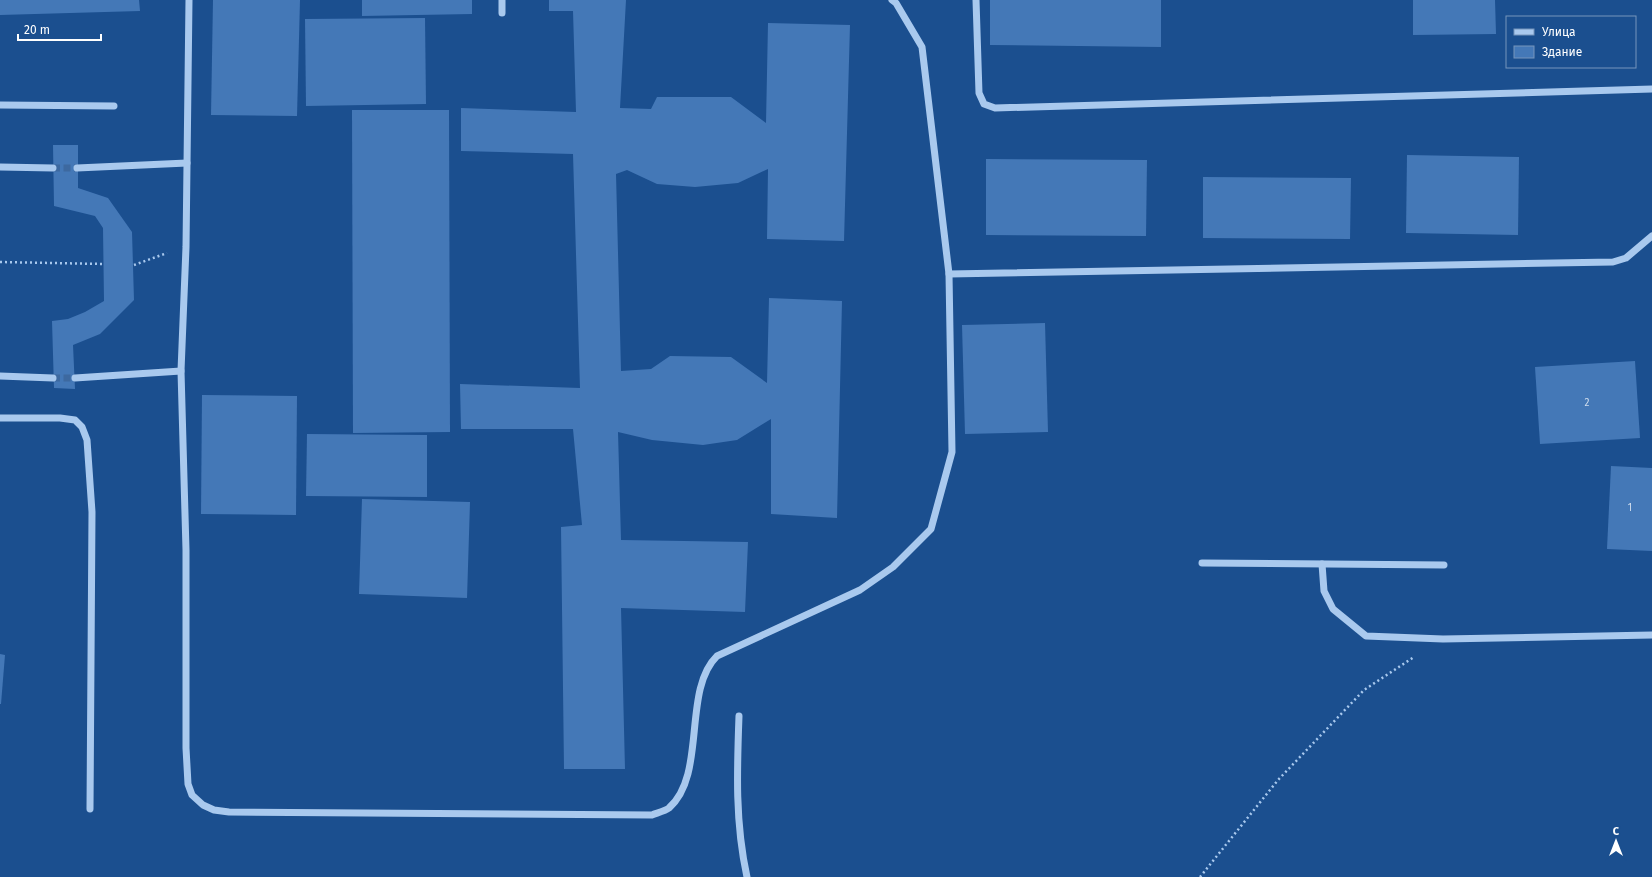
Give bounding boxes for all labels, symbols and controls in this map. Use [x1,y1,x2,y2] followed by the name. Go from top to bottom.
[18,16,101,42] scale bar
[1506,16,1636,68] legend
[24,23,50,37] text: 20 m
[1542,25,1576,39] text: Улица
[1542,45,1582,59] text: Здание
[1585,397,1590,409] house number: 2
[1628,502,1632,514] house number: 1
[1596,821,1636,861] north arrow
[1613,825,1620,838] text: С

